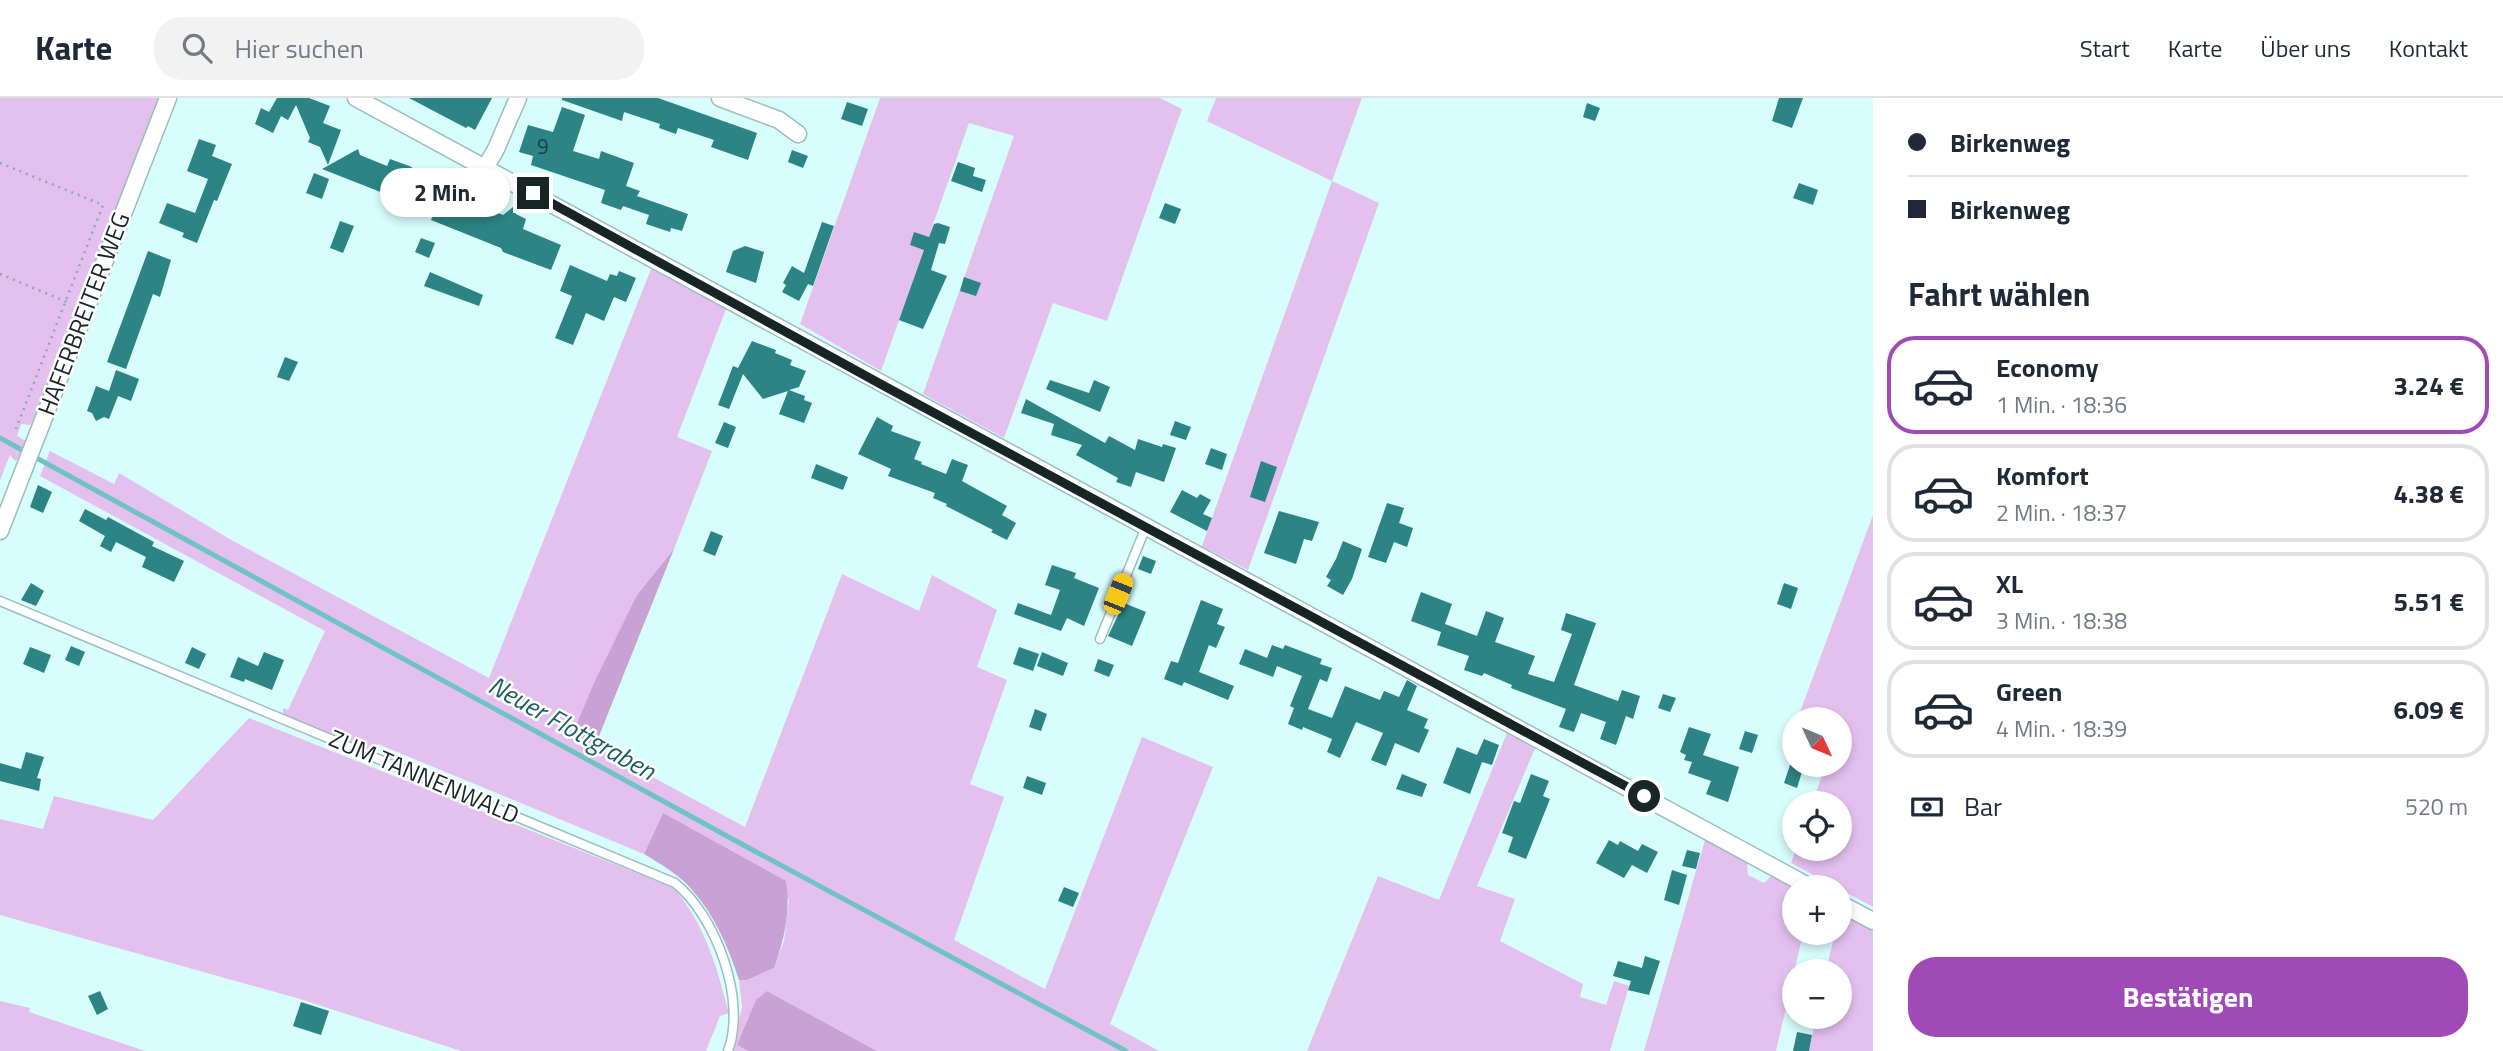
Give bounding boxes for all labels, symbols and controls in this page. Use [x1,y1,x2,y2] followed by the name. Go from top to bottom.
[154,17,644,80] search box
[35,23,112,73] text: Karte
[178,29,216,67] icon: search
[234,29,364,68] text: Hier suchen
[2080,30,2130,66] text: Start
[2168,30,2222,66] text: Karte
[2260,30,2351,66] text: Über uns
[2389,30,2468,66] text: Kontakt
[1950,123,2070,162] text: Birkenweg
[537,130,549,162] house number: 9
[379,168,508,217] callout: 2 Min.
[414,175,476,210] text: 2 Min.
[517,177,549,209] route end
[1950,190,2070,229] text: Birkenweg
[28,207,138,420] street label: HAFERBREITER WEG
[1908,270,2091,318] text: Fahrt wählen
[1996,348,2098,387] text: Economy
[1912,354,1975,417] icon: car
[2393,366,2464,405] text: 3.24 €
[1996,387,2127,422] text: 1 Min. · 18:36
[1996,456,2089,495] text: Komfort
[1912,462,1975,525] icon: car
[2393,474,2464,513] text: 4.38 €
[1996,495,2127,530] text: 2 Min. · 18:37
[1996,564,2023,603] text: XL
[1912,570,1975,633] icon: car
[1101,571,1136,617] car
[2393,582,2464,621] text: 5.51 €
[1996,603,2127,638] text: 3 Min. · 18:38
[482,666,664,790] water label: Neuer Flottgraben
[1996,672,2062,711] text: Green
[1912,678,1975,741] icon: car
[2393,690,2464,729] text: 6.09 €
[1782,707,1852,777] north arrow
[1782,707,1852,1029] map controls
[1996,711,2127,746] text: 4 Min. · 18:39
[324,720,525,832] street label: ZUM TANNENWALD
[1628,780,1660,812] route start
[1964,787,2002,826] text: Bar
[1908,788,1946,826] icon: cash
[2405,789,2468,824] text: 520 m
[1782,791,1852,861] button: locate
[1782,875,1852,945] button: +
[1908,957,2468,1037] button: Bestätigen
[1782,959,1852,1029] button: −

